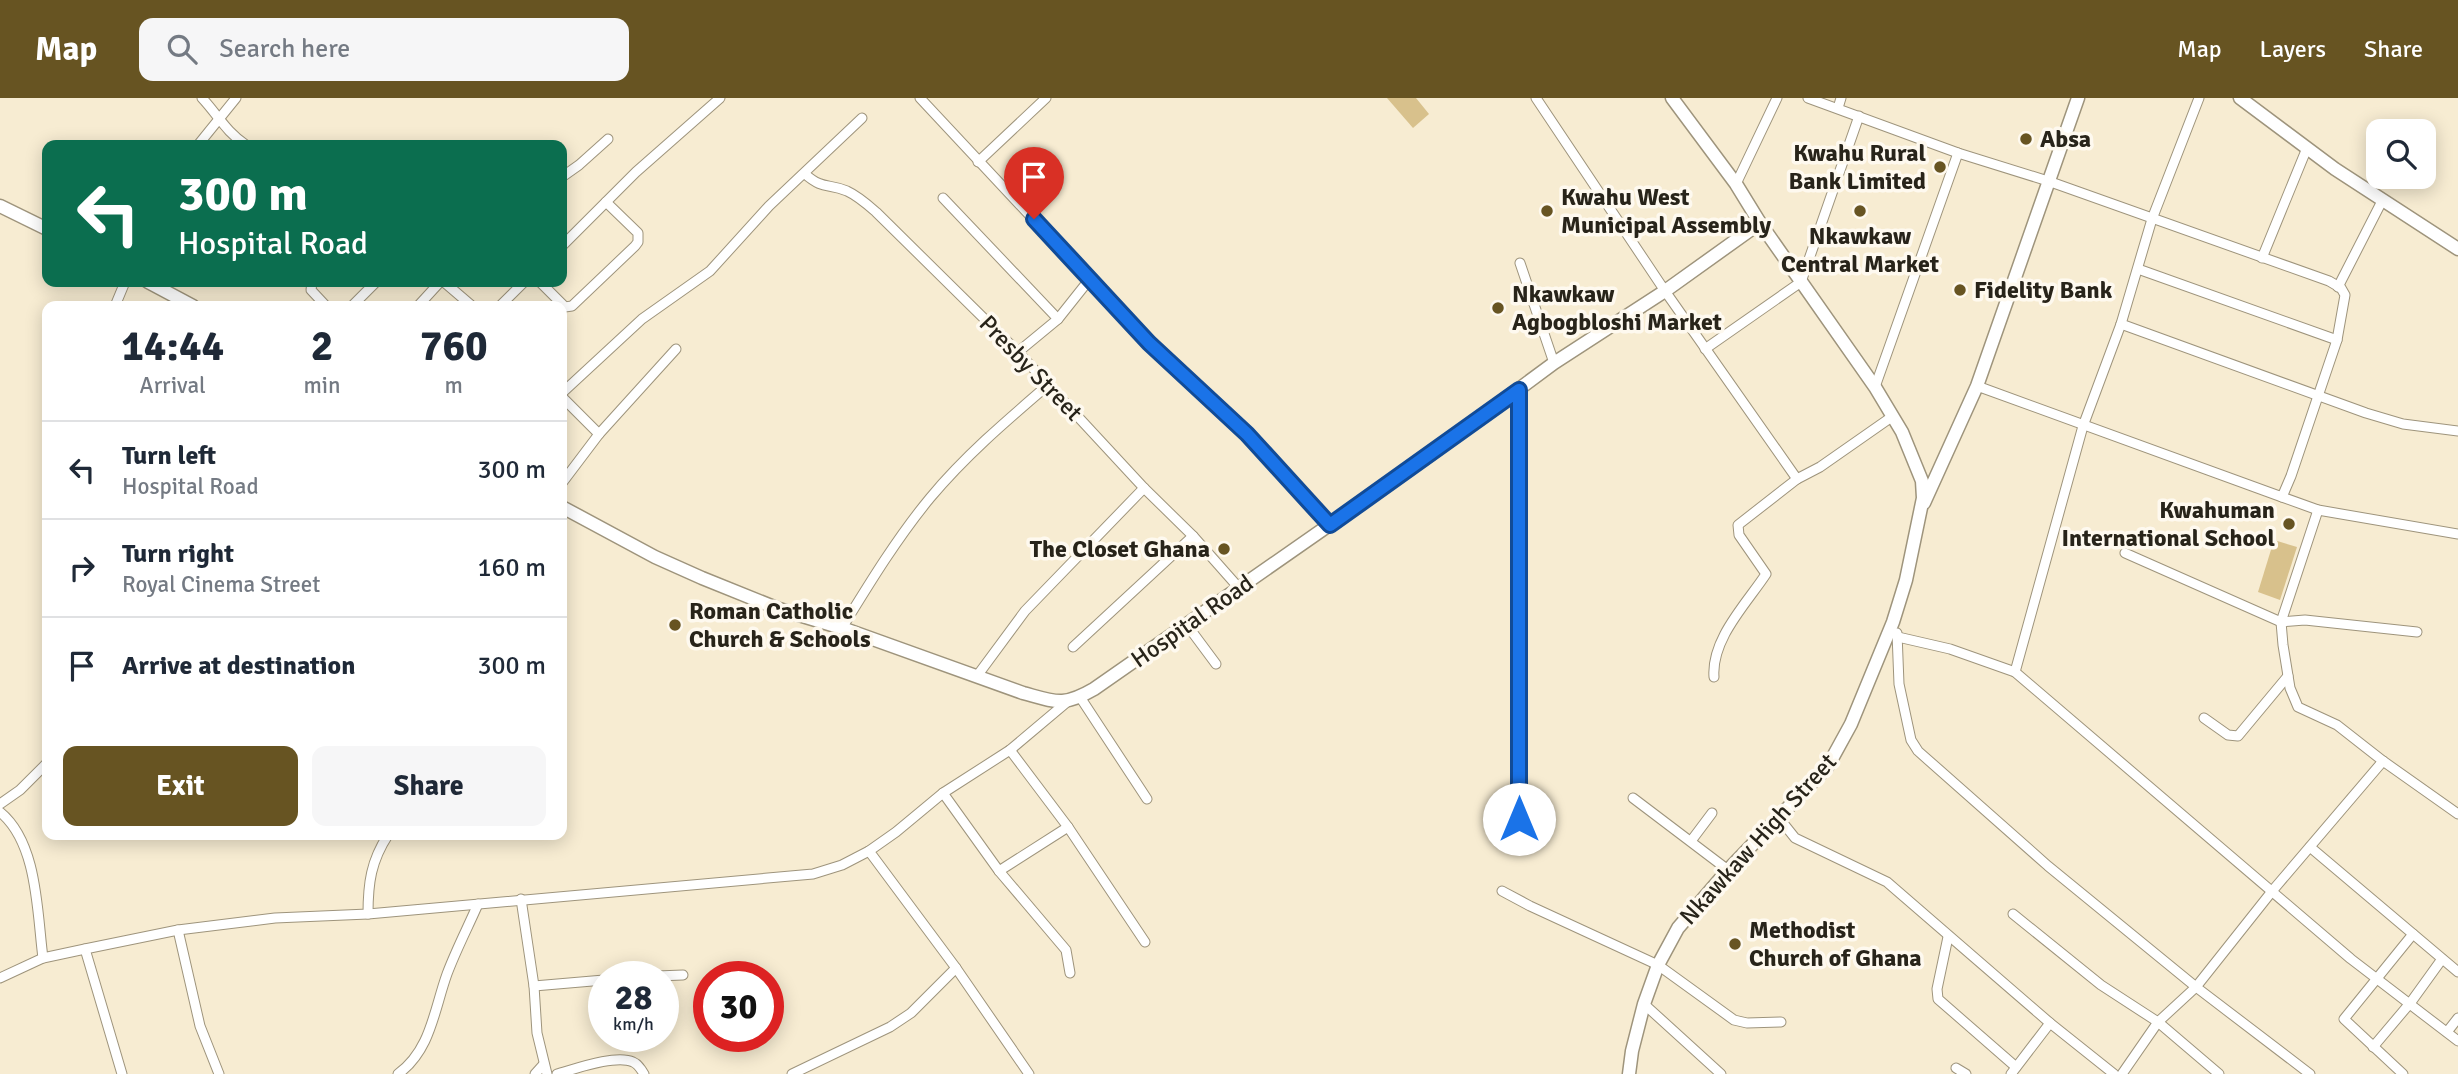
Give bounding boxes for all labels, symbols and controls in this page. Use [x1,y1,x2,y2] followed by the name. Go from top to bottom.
[139,18,629,81] search box
[35,29,97,70] text: Map
[163,30,201,68] icon: search
[219,33,350,65] text: Search here
[2177,34,2222,64] text: Map
[2260,34,2326,64] text: Layers
[2364,34,2423,64] text: Share
[2366,119,2436,189] map controls
[2366,119,2436,189] button: search
[2040,124,2091,154] place label: Absa
[2018,131,2034,147] marker: Absa
[1789,138,1926,196] place label: Kwahu Rural Bank Limited
[1004,147,1064,219] pin
[1015,158,1053,196] icon: arrive
[1932,159,1948,175] marker: Kwahu Rural Bank Limited
[178,164,308,224] text: 300 m
[63,168,154,259] icon: left
[1561,182,1771,240] place label: Kwahu West Municipal Assembly
[1539,203,1555,219] marker: Kwahu West Municipal Assembly
[1852,203,1868,219] marker: Nkawkaw Central Market
[1781,221,1939,279] place label: Nkawkaw Central Market
[178,224,368,263] text: Hospital Road
[1974,275,2113,305] place label: Fidelity Bank
[1512,279,1722,337] place label: Nkawkaw Agbogbloshi Market
[1952,282,1968,298] marker: Fidelity Bank
[1490,300,1506,316] marker: Nkawkaw Agbogbloshi Market
[973,309,1089,427] street label: Presby Street
[121,321,224,372] text: 14:44
[311,321,333,372] text: 2
[420,321,488,372] text: 760
[140,371,206,400] text: Arrival
[303,371,341,400] text: min
[445,371,463,400] text: m
[122,440,216,472] text: Turn left
[63,451,101,489] icon: left
[477,454,546,486] text: 300 m
[122,472,259,501] text: Hospital Road
[2062,495,2275,553] place label: Kwahuman International School
[2281,516,2297,532] marker: Kwahuman International School
[1030,534,1210,564] place label: The Closet Ghana
[122,538,234,570] text: Turn right
[1216,541,1232,557] marker: The Closet Ghana
[63,549,101,587] icon: right
[477,552,546,584] text: 160 m
[1125,568,1259,674] street label: Hospital Road
[122,570,320,599] text: Royal Cinema Street
[689,596,871,654] place label: Roman Catholic Church & Schools
[667,617,683,633] marker: Roman Catholic Church & Schools
[63,647,101,685] icon: arrive
[122,650,355,682] text: Arrive at destination
[477,650,546,682] text: 300 m
[63,746,298,826] button: Exit
[312,746,546,826] button: Share
[1673,747,1843,931] street label: Nkawkaw High Street
[1482,782,1556,856] position arrow
[1749,915,1922,973] place label: Methodist Church of Ghana
[1727,936,1743,952] marker: Methodist Church of Ghana
[693,961,784,1052] speed limit sign: 30
[615,976,652,1019] text: 28
[613,1013,654,1035] text: km/h

